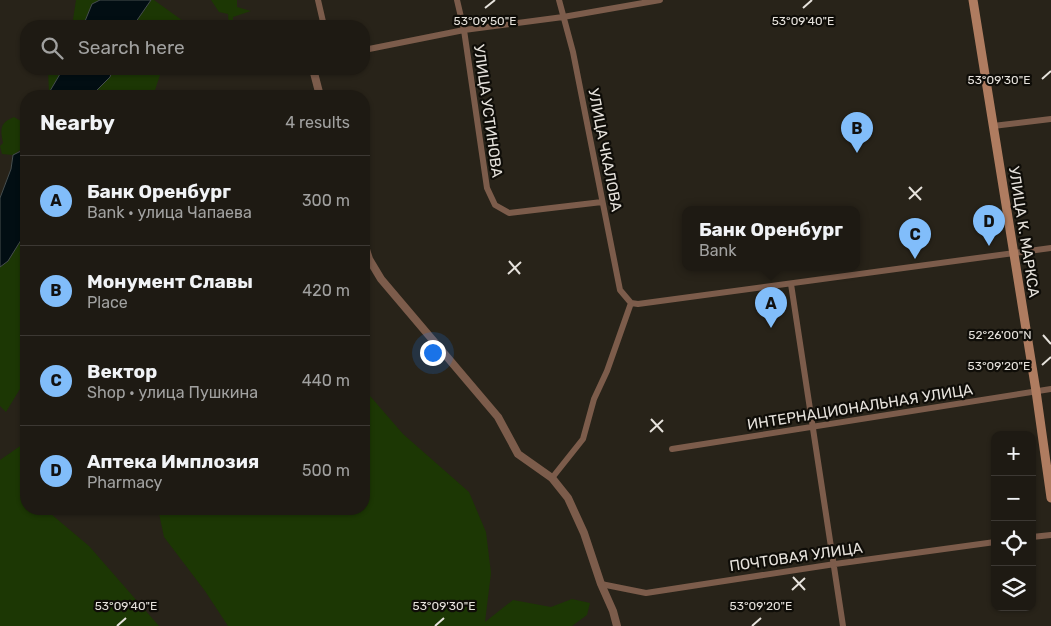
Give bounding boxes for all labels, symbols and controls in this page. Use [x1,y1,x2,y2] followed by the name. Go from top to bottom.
[454,14,516,28] text: 53°09'50"E
[772,14,834,28] text: 53°09'40"E
[20,20,370,75] search box
[38,34,66,62] icon: search
[78,36,185,59] text: Search here
[470,43,506,179] street label: УЛИЦА УСТИНОВА
[968,73,1030,87] text: 53°09'30"E
[584,87,626,213] street label: УЛИЦА ЧКАЛОВА
[40,110,115,135] text: Nearby
[841,112,873,153] pin: B
[285,113,350,132] text: 4 results
[1005,165,1043,299] street label: УЛИЦА К. МАРКСА
[87,180,231,203] text: Банк Оренбург
[50,191,62,210] text: A
[302,191,350,210] text: 300 m
[87,203,252,222] text: Bank · улица Чапаева
[973,205,1005,246] pin: D
[682,206,860,271] popup
[699,218,843,241] text: Банк Оренбург
[899,218,931,259] pin: C
[699,241,737,260] text: Bank
[87,270,253,293] text: Монумент Славы
[50,281,62,300] text: B
[302,281,350,300] text: 420 m
[755,287,787,328] pin: A
[87,293,128,312] text: Place
[968,328,1032,342] text: 52°26'00"N
[420,340,446,366] your location
[968,359,1030,373] text: 53°09'20"E
[87,360,157,383] text: Вектор
[50,371,62,390] text: C
[302,371,350,390] text: 440 m
[746,380,974,434] street label: ИНТЕРНАЦИОНАЛЬНАЯ УЛИЦА
[87,383,258,402] text: Shop · улица Пушкина
[991,431,1036,611] map controls
[991,431,1036,476] button: +
[87,450,259,473] text: Аптека Имплозия
[50,461,62,480] text: D
[302,461,350,480] text: 500 m
[87,473,162,492] text: Pharmacy
[991,476,1036,521] button: −
[991,521,1036,566] button: locate
[728,539,864,575] street label: ПОЧТОВАЯ УЛИЦА
[991,566,1036,611] button: layers
[95,599,157,613] text: 53°09'40"E
[413,599,475,613] text: 53°09'30"E
[730,599,792,613] text: 53°09'20"E

